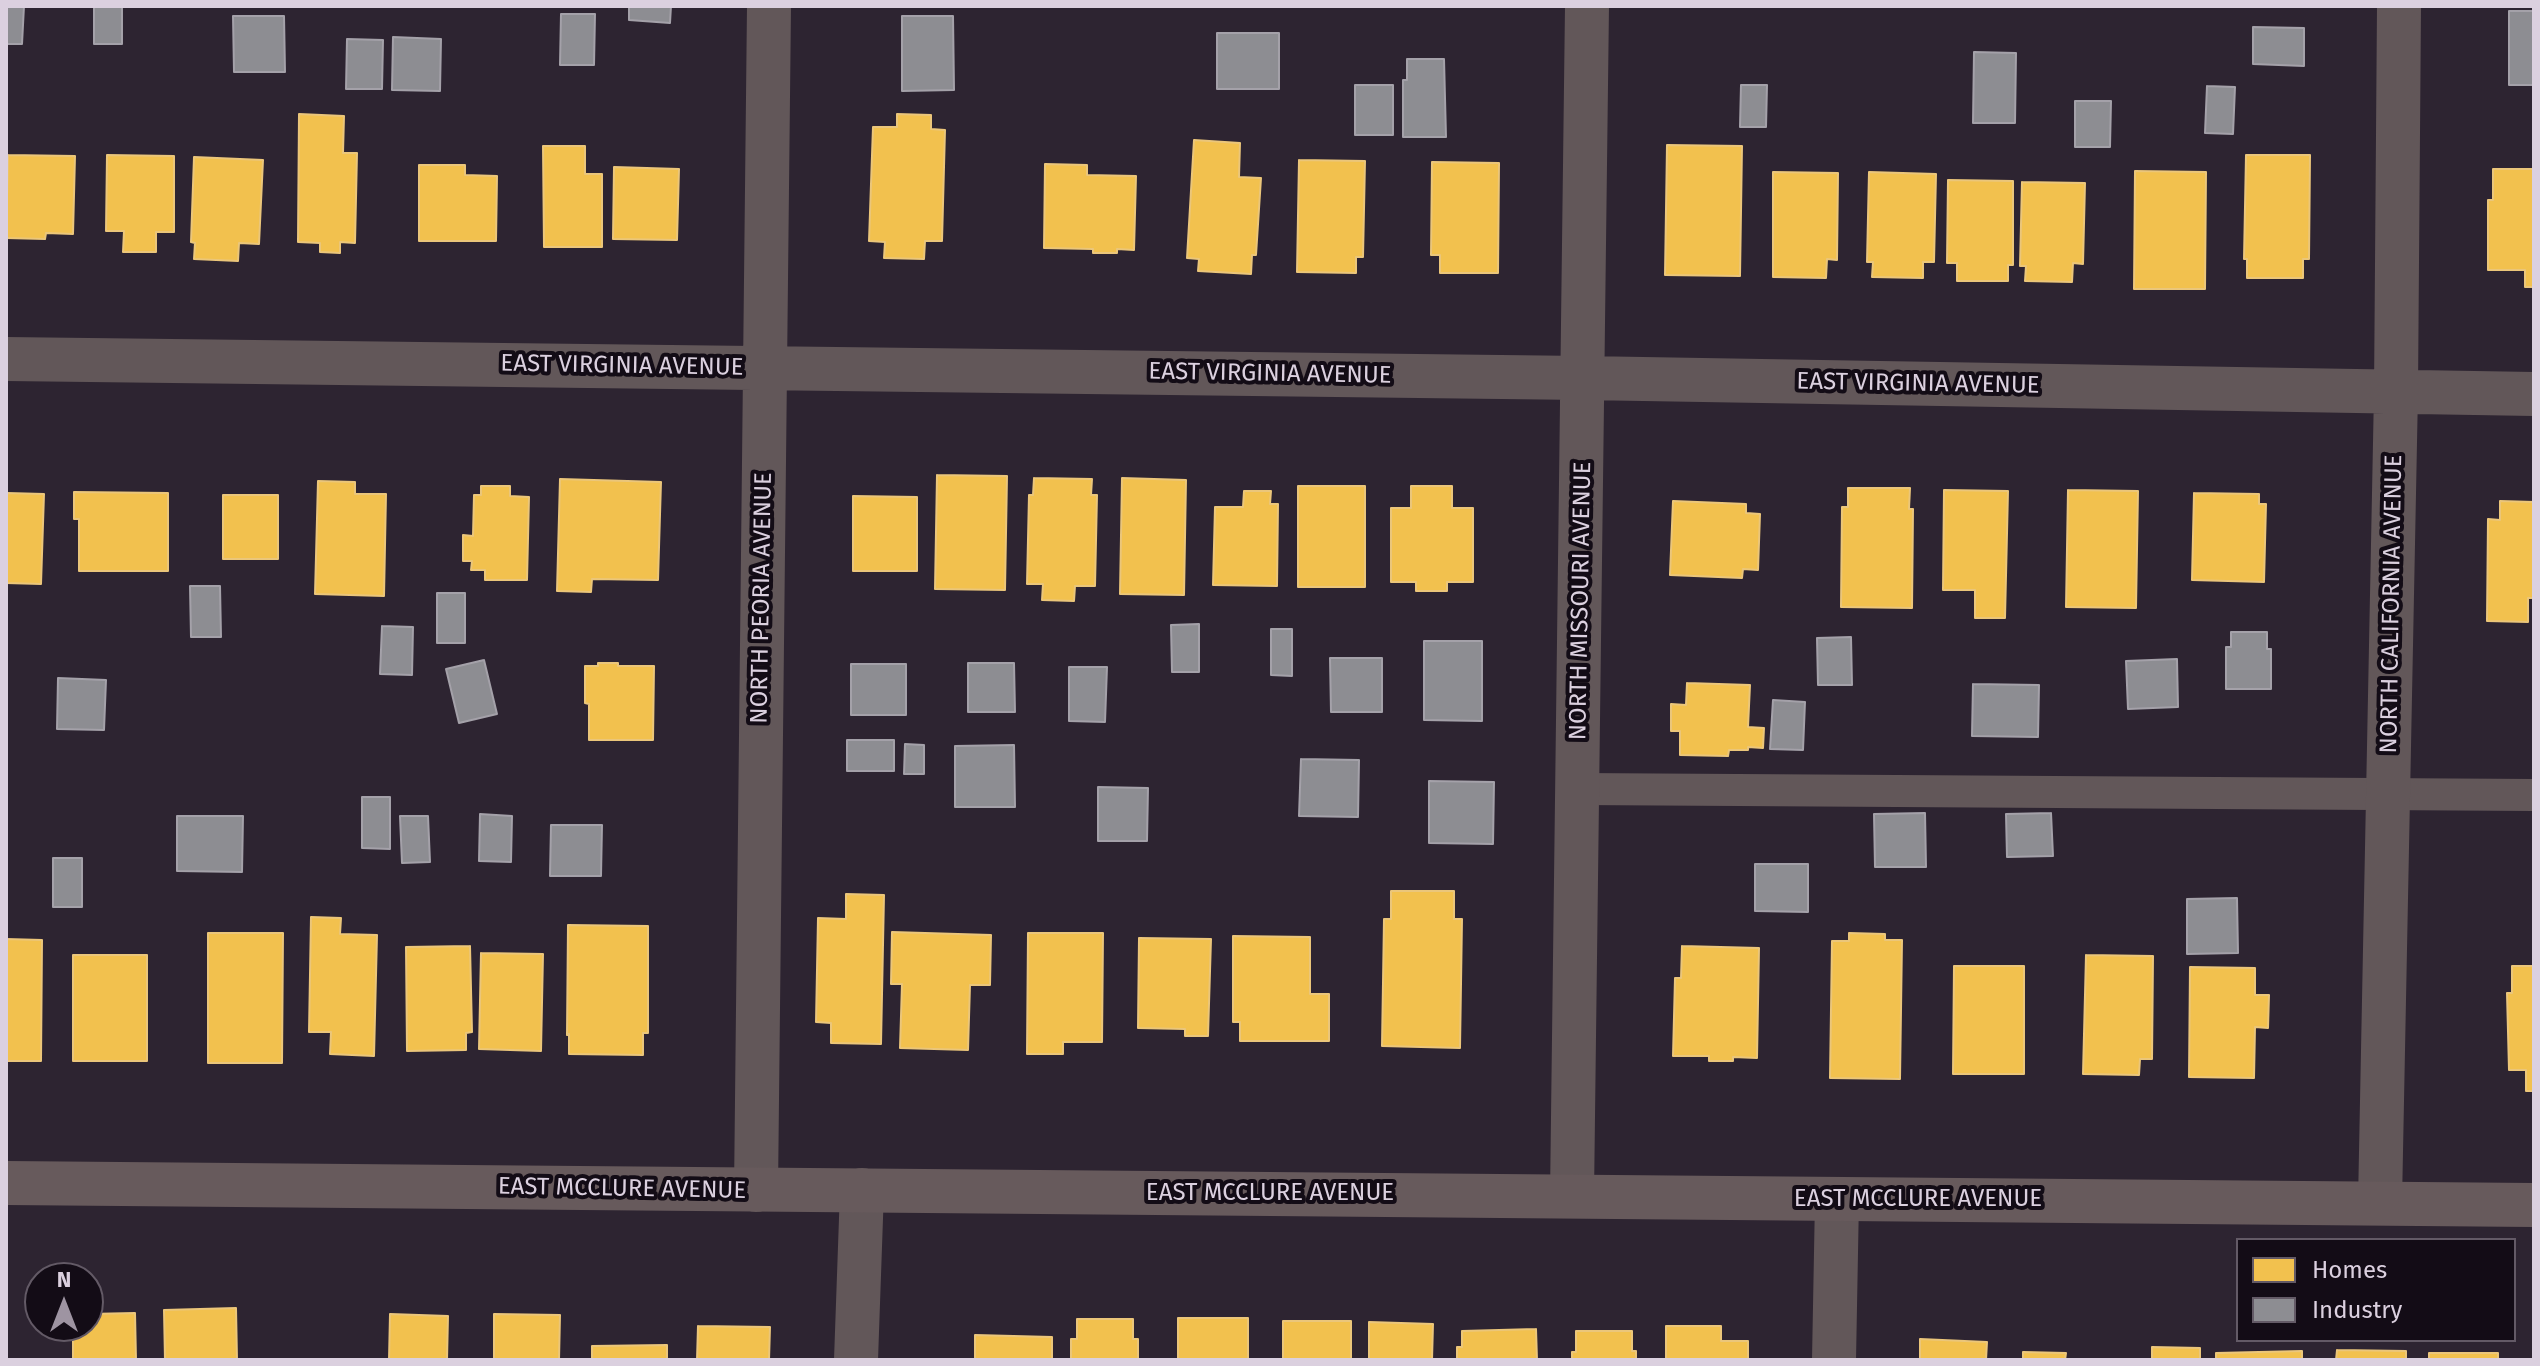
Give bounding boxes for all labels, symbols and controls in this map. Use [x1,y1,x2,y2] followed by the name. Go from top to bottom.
[500,349,744,383] street label: EAST VIRGINIA AVENUE
[1148,357,1392,391] street label: EAST VIRGINIA AVENUE
[1796,367,2040,401] street label: EAST VIRGINIA AVENUE
[2375,454,2409,754] street label: NORTH CALIFORNIA AVENUE
[1564,461,1598,741] street label: NORTH MISSOURI AVENUE
[745,472,779,724] street label: NORTH PEORIA AVENUE
[498,1172,746,1206] street label: EAST MCCLURE AVENUE
[1146,1179,1394,1207] street label: EAST MCCLURE AVENUE
[1794,1185,2042,1213] street label: EAST MCCLURE AVENUE
[2236,1238,2516,1342] legend
[2312,1256,2387,1284] text: Homes
[24,1262,104,1342] north arrow
[57,1266,71,1293] text: N
[2312,1296,2402,1324] text: Industry

